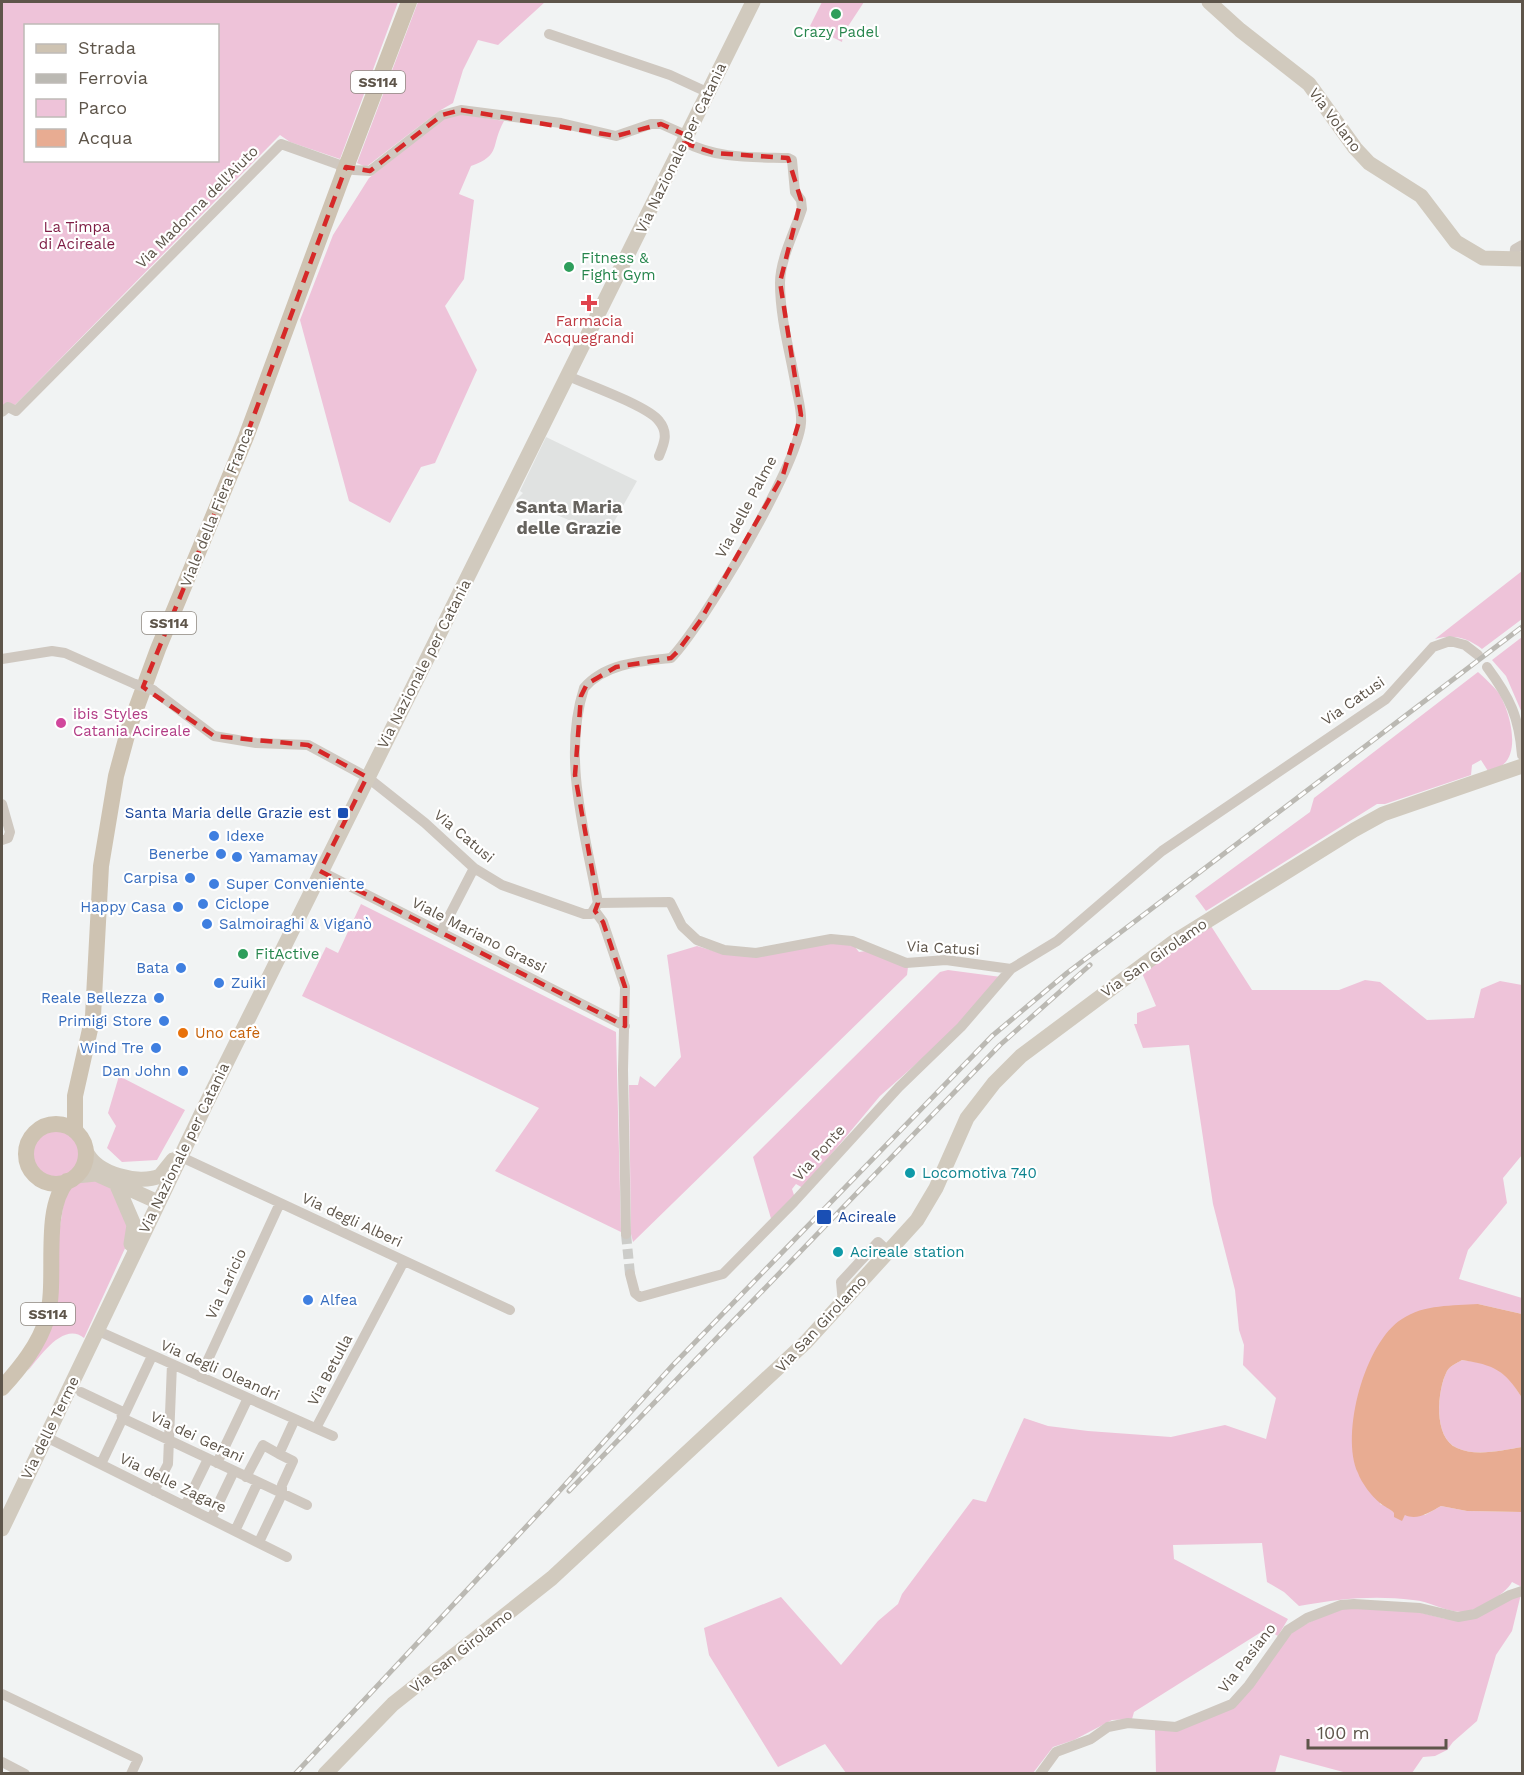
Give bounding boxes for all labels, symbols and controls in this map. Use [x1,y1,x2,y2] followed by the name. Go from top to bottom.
[829,7,843,21] marker: Crazy Padel
[793,23,879,41] place label: Crazy Padel
[24,24,219,162] legend
[78,37,136,58] text: Strada
[632,59,730,236] street label: Via Nazionale per Catania
[78,67,148,88] text: Ferrovia
[351,71,405,93] road number: SS114
[1305,84,1365,156] street label: Via Volano
[78,97,127,118] text: Parco
[78,127,132,148] text: Acqua
[132,142,262,272] street label: Via Madonna dell'Aiuto
[39,218,115,253] park label: La Timpa di Acireale
[581,249,656,284] place label: Fitness & Fight Gym
[562,260,576,274] marker: Fitness & Fight Gym
[582,296,596,310] marker: Farmacia Acquegrandi
[544,312,634,347] place label: Farmacia Acquegrandi
[177,424,258,590] street label: Viale della Fiera Franca
[711,453,781,561] street label: Via delle Palme
[516,496,623,538] district label: Santa Maria delle Grazie
[373,576,475,752] street label: Via Nazionale per Catania
[142,612,196,634] road number: SS114
[1318,673,1388,729] street label: Via Catusi
[73,705,191,740] place label: ibis Styles Catania Acireale
[54,716,68,730] marker: ibis Styles Catania Acireale
[125,804,332,822] place label: Santa Maria delle Grazie est
[336,806,350,820] marker: Santa Maria delle Grazie est
[430,806,498,866] street label: Via Catusi
[226,827,264,845] place label: Idexe
[207,829,221,843] marker: Idexe
[148,845,209,863] place label: Benerbe
[214,847,228,861] marker: Benerbe
[249,848,318,866] place label: Yamamay
[230,850,244,864] marker: Yamamay
[123,869,178,887] place label: Carpisa
[183,871,197,885] marker: Carpisa
[226,875,365,893] place label: Super Conveniente
[207,877,221,891] marker: Super Conveniente
[409,893,549,977] street label: Viale Mariano Grassi
[215,895,269,913] place label: Ciclope
[196,897,210,911] marker: Ciclope
[80,898,167,916] place label: Happy Casa
[171,900,185,914] marker: Happy Casa
[219,915,372,933] place label: Salmoiraghi & Viganò
[1097,915,1211,1001] street label: Via San Girolamo
[200,917,214,931] marker: Salmoiraghi & Viganò
[906,937,980,959] street label: Via Catusi
[255,945,319,963] place label: FitActive
[236,947,250,961] marker: FitActive
[136,959,170,977] place label: Bata
[174,961,188,975] marker: Bata
[231,974,266,992] place label: Zuiki
[212,976,226,990] marker: Zuiki
[41,989,147,1007] place label: Reale Bellezza
[152,991,166,1005] marker: Reale Bellezza
[58,1012,152,1030] place label: Primigi Store
[157,1014,171,1028] marker: Primigi Store
[195,1024,260,1042] place label: Uno cafè
[176,1026,190,1040] marker: Uno cafè
[80,1039,144,1057] place label: Wind Tre
[149,1041,163,1055] marker: Wind Tre
[135,1059,233,1236] street label: Via Nazionale per Catania
[102,1062,171,1080] place label: Dan John
[176,1064,190,1078] marker: Dan John
[789,1121,849,1185] street label: Via Ponte
[922,1164,1037,1182] place label: Locomotiva 740
[903,1166,917,1180] marker: Locomotiva 740
[299,1189,405,1251] street label: Via degli Alberi
[815,1208,833,1226] marker: Acireale
[838,1208,896,1226] place label: Acireale
[850,1243,964,1261] place label: Acireale station
[831,1245,845,1259] marker: Acireale station
[202,1246,250,1322] street label: Via Laricio
[772,1272,870,1376] street label: Via San Girolamo
[320,1291,358,1309] place label: Alfea
[301,1293,315,1307] marker: Alfea
[21,1303,75,1325] road number: SS114
[304,1331,357,1409] street label: Via Betulla
[158,1336,282,1404] street label: Via degli Oleandri
[17,1373,83,1483] street label: Via delle Terme
[147,1407,247,1467] street label: Via dei Gerani
[117,1449,229,1517] street label: Via delle Zagare
[406,1605,516,1697] street label: Via San Girolamo
[1214,1620,1280,1696] street label: Via Pasiano
[1308,1712,1446,1750] scale bar
[1317,1722,1370,1743] text: 100 m

